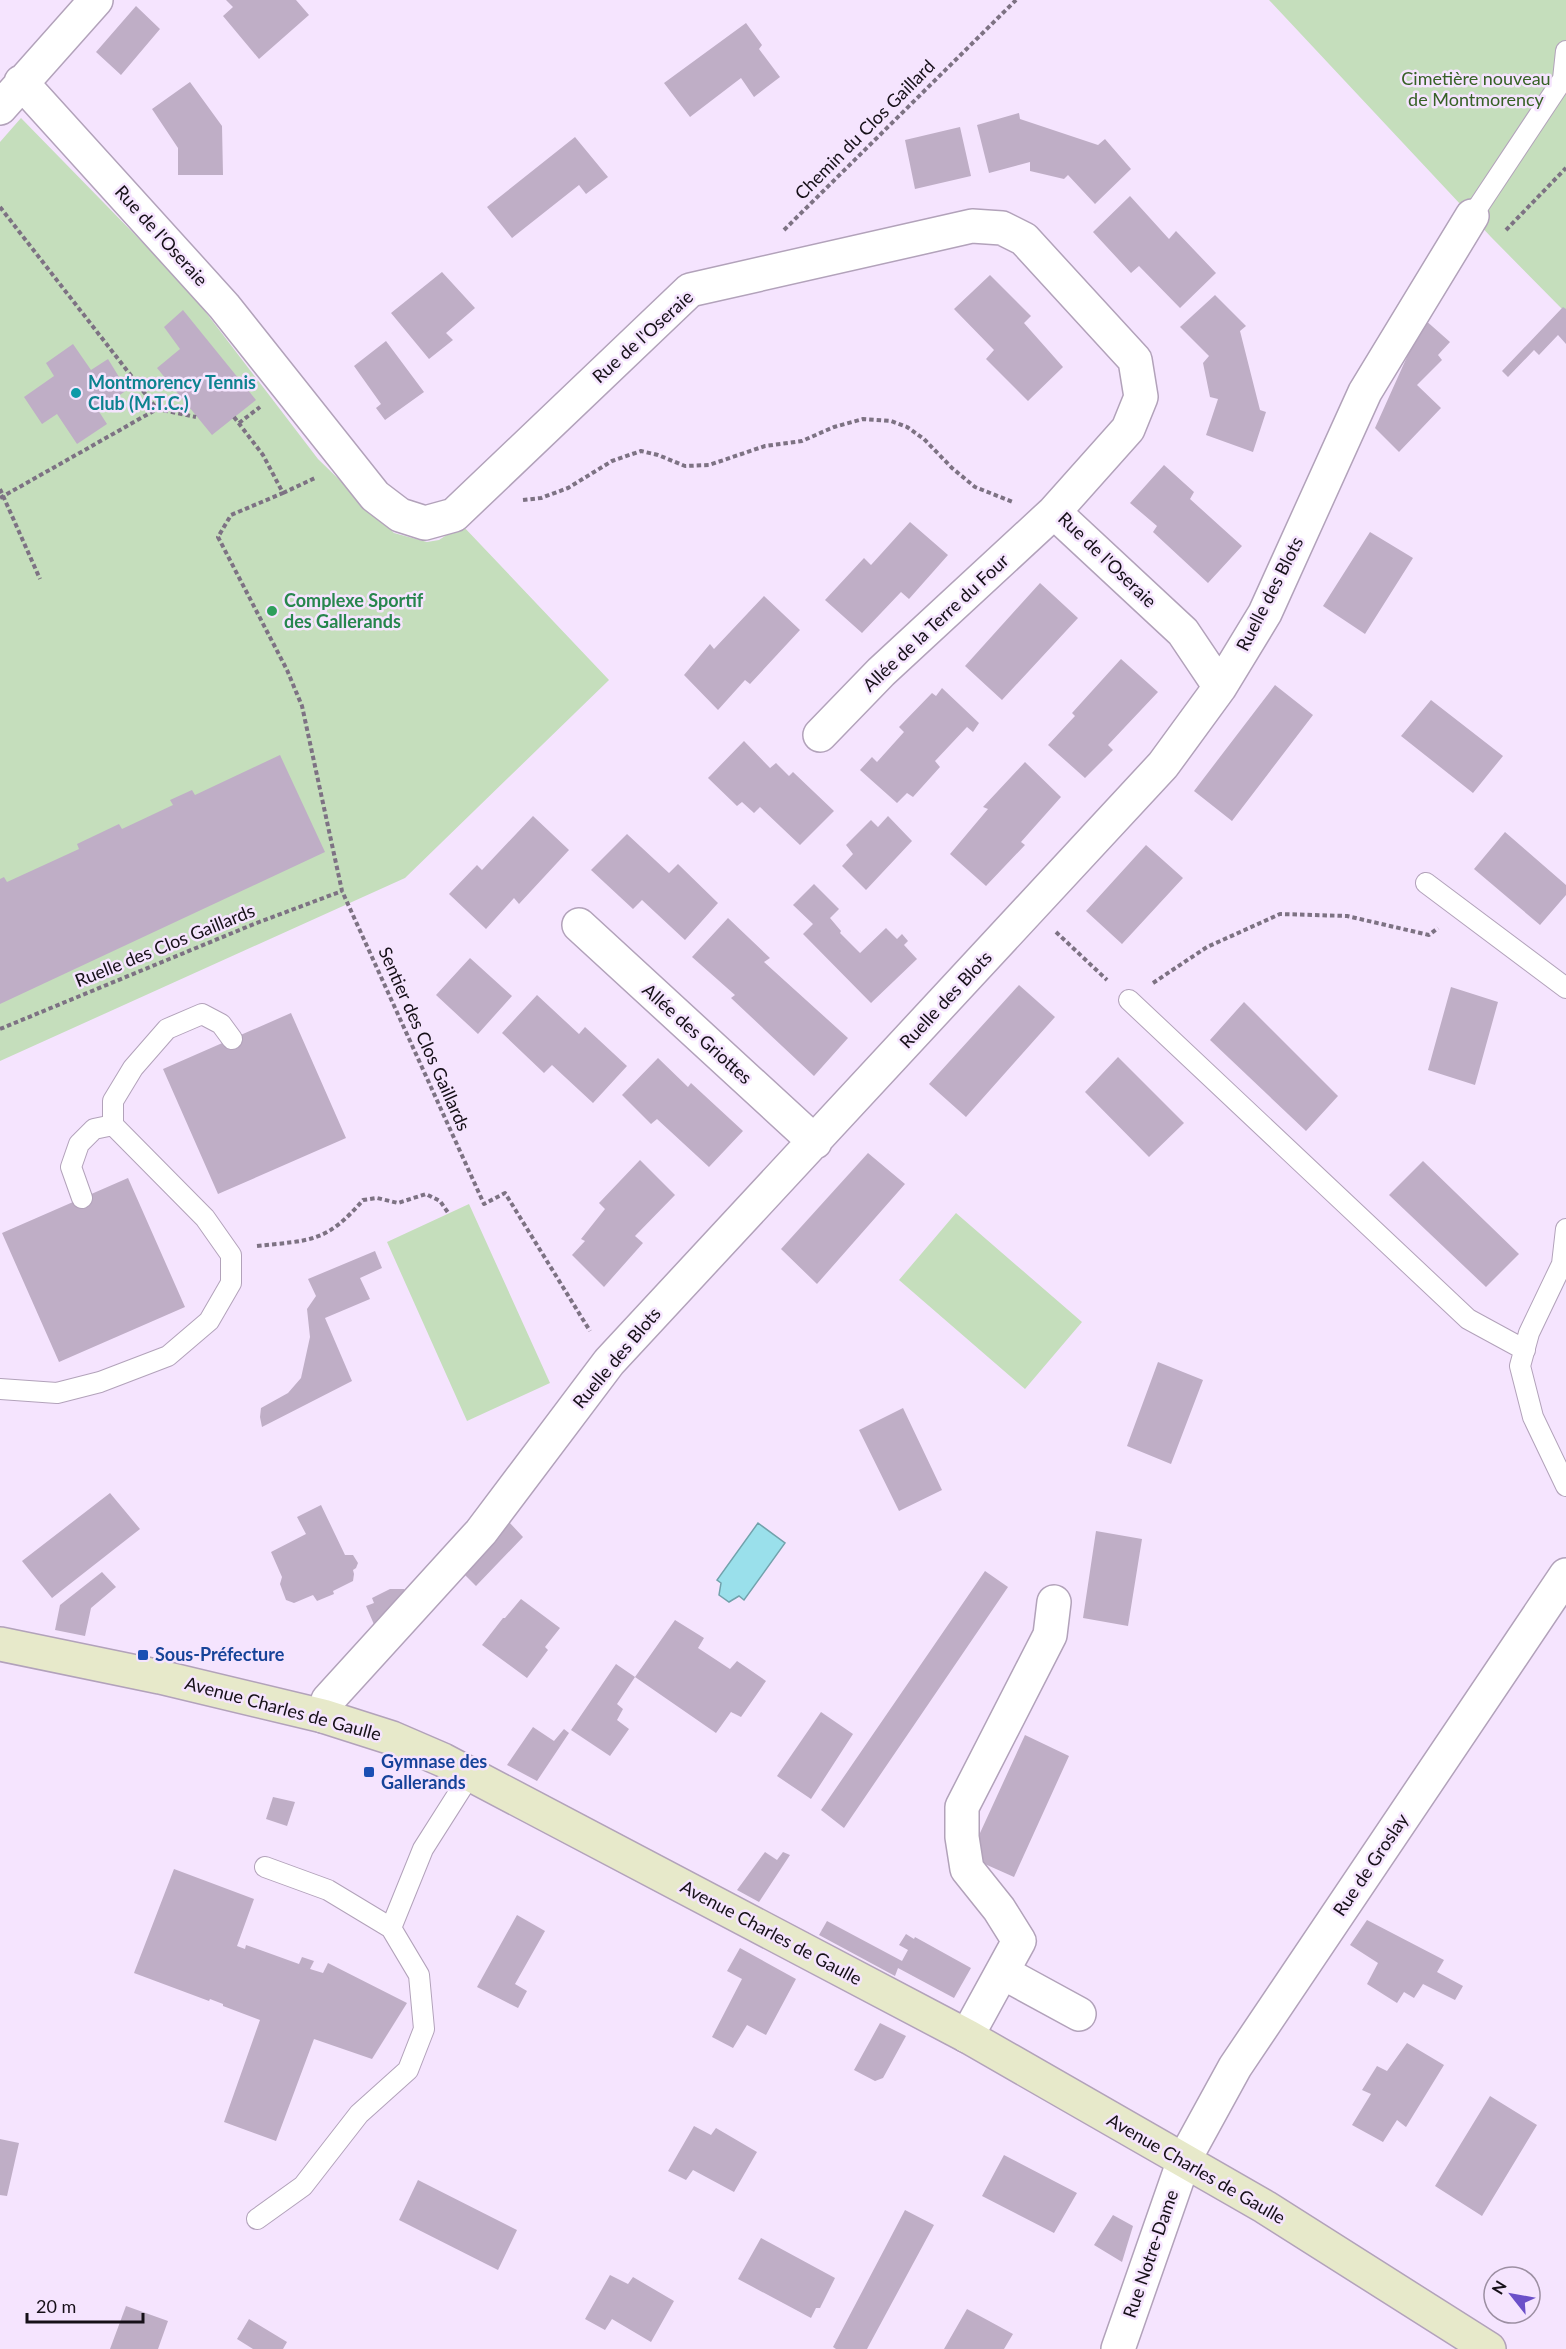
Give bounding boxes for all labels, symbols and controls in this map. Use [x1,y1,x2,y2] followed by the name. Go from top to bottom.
[790,55,939,204] street label: Chemin du Clos Gaillard
[1401,67,1551,110] park label: Cimetière nouveau de Montmorency
[111,180,213,290] street label: Rue de l'Oseraie
[587,285,697,387] street label: Rue de l'Oseraie
[88,371,256,414] place label: Montmorency Tennis Club (M.T.C.)
[69,386,83,400] marker: Montmorency Tennis Club (M.T.C.)
[1054,507,1161,612] street label: Rue de l'Oseraie
[1231,533,1307,654] street label: Ruelle des Blots
[858,549,1013,696] street label: Allée de la Terre du Four
[284,589,424,632] place label: Complexe Sportif des Gallerands
[265,604,279,618] marker: Complexe Sportif des Gallerands
[72,899,258,991] street label: Ruelle des Clos Gaillards
[374,943,476,1134] street label: Sentier des Clos Gaillards
[895,946,996,1053] street label: Ruelle des Blots
[638,978,757,1088] street label: Allée des Griottes
[568,1302,665,1412] street label: Ruelle des Blots
[155,1643,285,1665] place label: Sous-Préfecture
[136,1648,150,1662] marker: Sous-Préfecture
[183,1671,384,1745] street label: Avenue Charles de Gaulle
[381,1750,487,1793] place label: Gymnase des Gallerands
[362,1765,376,1779] marker: Gymnase des Gallerands
[1328,1808,1413,1920] street label: Rue de Groslay
[677,1875,866,1989] street label: Avenue Charles de Gaulle
[1103,2108,1290,2228] street label: Avenue Charles de Gaulle
[1118,2187,1182,2321] street label: Rue Notre-Dame
[1482,2265,1542,2325] north arrow
[1487,2277,1510,2297] text: N
[27,2286,142,2324] scale bar
[36,2295,76,2317] text: 20 m

